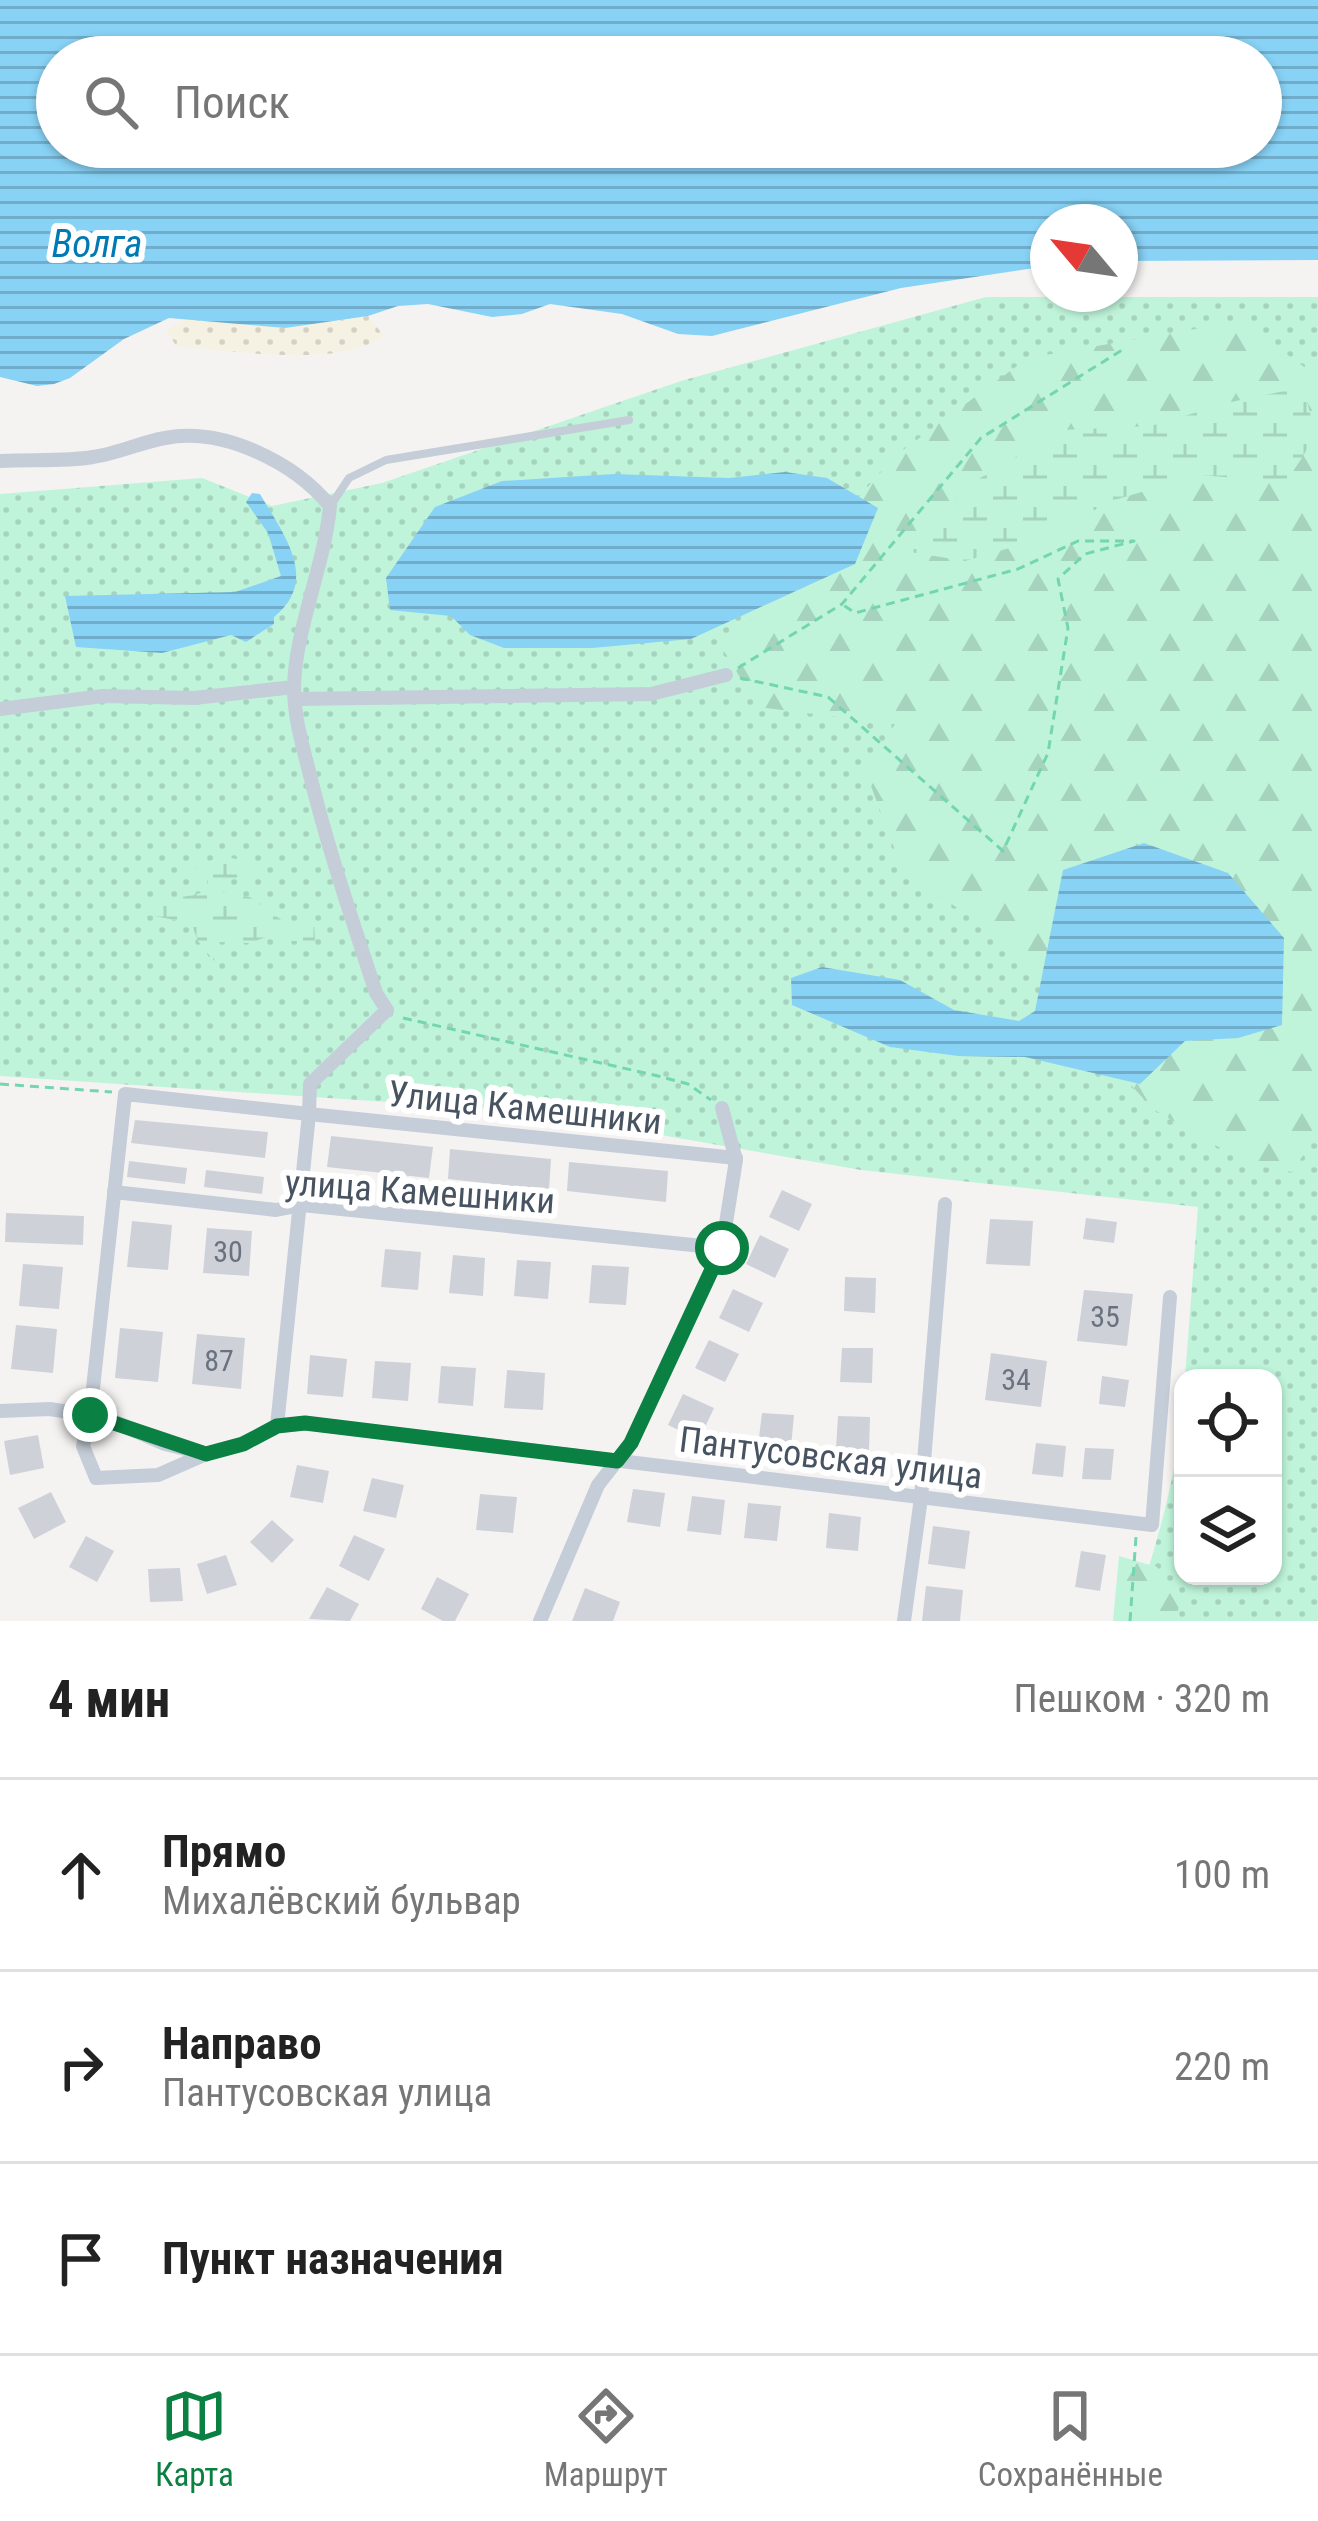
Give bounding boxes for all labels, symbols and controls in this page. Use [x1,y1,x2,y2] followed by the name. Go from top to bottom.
[36,36,1282,168] search box
[78,69,144,135] icon: search
[174,76,290,129] text: Поиск
[1030,204,1138,312] north arrow
[52,221,142,267] water label: Волга
[386,1073,664,1143] street label: Улица Камешники
[284,1162,556,1222] street label: улица Камешники
[695,1221,749,1275] route start
[213,1234,243,1269] house number: 30
[1090,1299,1120,1334] house number: 35
[204,1343,234,1378] house number: 87
[1001,1362,1031,1397] house number: 34
[1174,1369,1282,1585] map controls
[1174,1369,1282,1477] button: locate
[63,1388,117,1442] route end
[677,1419,985,1497] street label: Пантусовская улица
[1174,1477,1282,1585] button: layers
[48,1670,170,1729] text: 4 мин
[1013,1676,1270,1722] text: Пешком · 320 m
[162,1825,286,1878] text: Прямо
[48,1842,114,1908] icon: ahead
[1174,1852,1270,1898] text: 100 m
[162,1878,521,1924] text: Михалёвский бульвар
[162,2017,322,2070] text: Направо
[48,2034,114,2100] icon: right
[1174,2044,1270,2090] text: 220 m
[162,2070,492,2116] text: Пантусовская улица
[48,2226,114,2292] icon: arrive
[162,2232,504,2285] text: Пункт назначения
[155,2383,234,2494] tab: Карта
[544,2383,668,2494] tab: Маршрут
[978,2383,1163,2494] tab: Сохранённые

